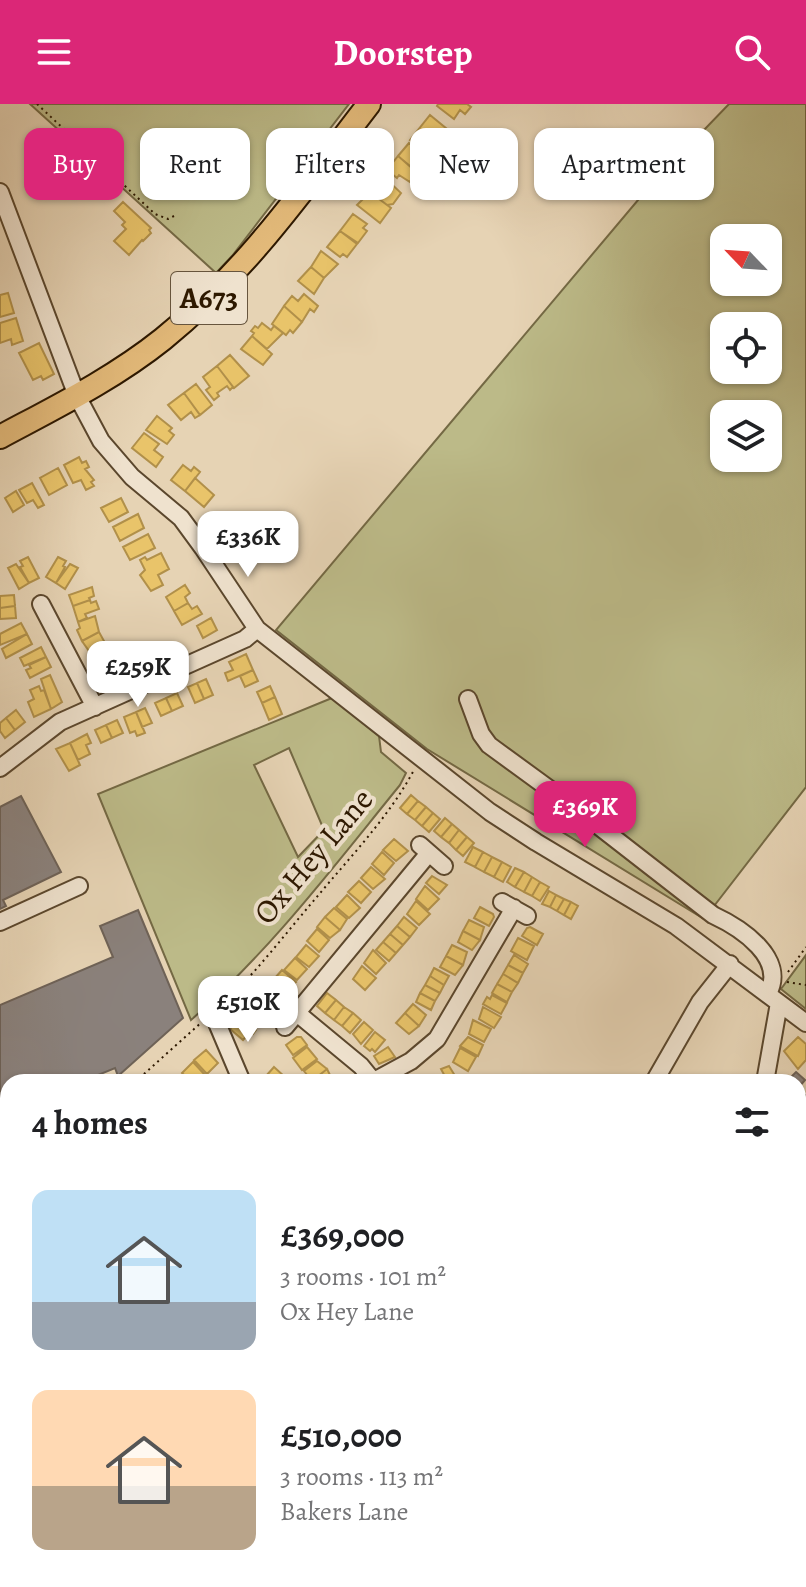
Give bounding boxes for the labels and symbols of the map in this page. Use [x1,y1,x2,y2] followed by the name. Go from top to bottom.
[710,224,782,296] north arrow
[171,272,247,324] road number: A673
[192,511,304,579] pin: £336K
[82,641,194,709] pin: £259K
[243,779,383,933] street label: Ox Hey Lane
[529,781,641,849] pin: £369K
[192,976,304,1044] pin: £510K

